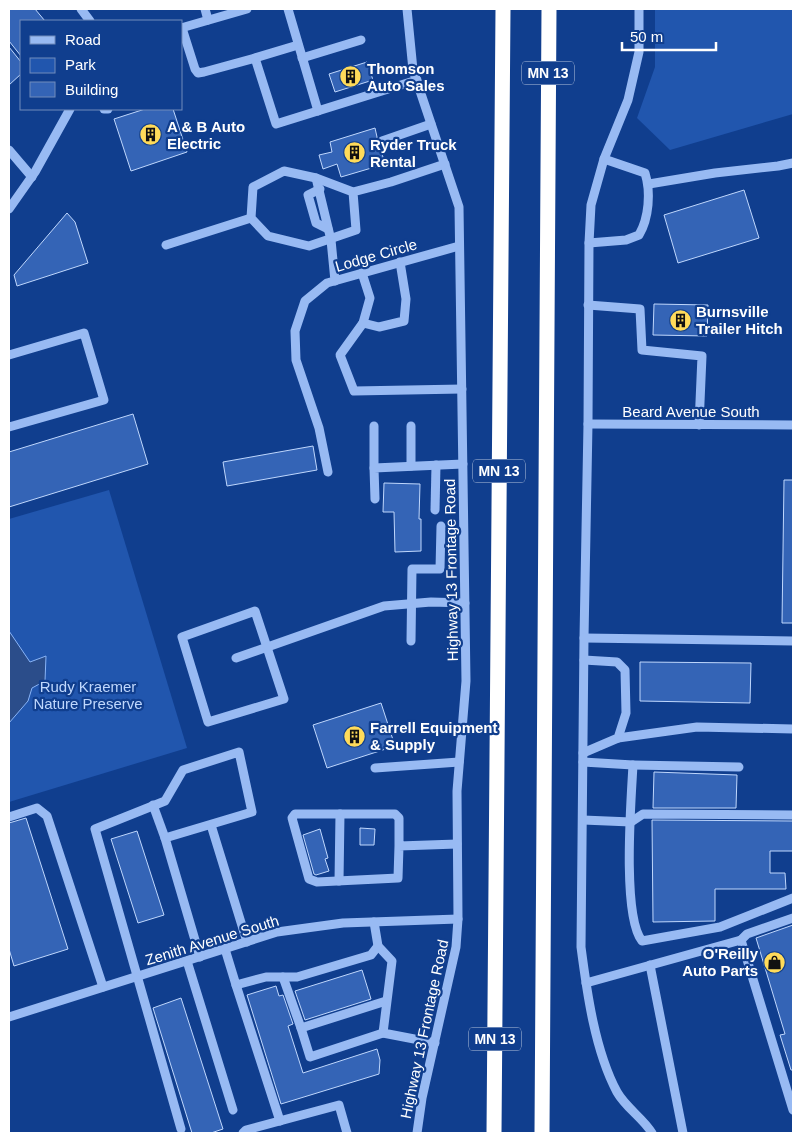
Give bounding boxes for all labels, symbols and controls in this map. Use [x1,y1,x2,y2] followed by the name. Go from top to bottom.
[20,20,182,110] legend
[622,20,716,52] scale bar
[630,28,663,45] text: 50 m
[65,31,101,48] text: Road
[65,56,96,73] text: Park
[367,60,445,94] place label: Thomson Auto Sales
[522,62,574,84] road number: MN 13
[339,65,363,89] building icon: Thomson Auto Sales
[65,81,118,98] text: Building
[167,118,245,152] place label: A & B Auto Electric
[139,123,163,147] building icon: A & B Auto Electric
[370,136,457,170] place label: Ryder Truck Rental
[342,141,366,165] building icon: Ryder Truck Rental
[333,235,419,275] street label: Lodge Circle
[696,303,783,337] place label: Burnsville Trailer Hitch
[668,308,692,332] building icon: Burnsville Trailer Hitch
[622,403,760,420] street label: Beard Avenue South
[473,460,525,482] road number: MN 13
[441,479,461,661] street label: Highway 13 Frontage Road
[33,678,143,712] park label: Rudy Kraemer Nature Preserve
[370,719,498,753] place label: Farrell Equipment & Supply
[342,724,366,748] building icon: Farrell Equipment & Supply
[143,912,281,968] street label: Zenith Avenue South
[397,938,451,1120] street label: Highway 13 Frontage Road
[682,945,759,979] place label: O'Reilly Auto Parts
[762,950,786,974] shop icon: O'Reilly Auto Parts
[469,1028,521,1050] road number: MN 13

